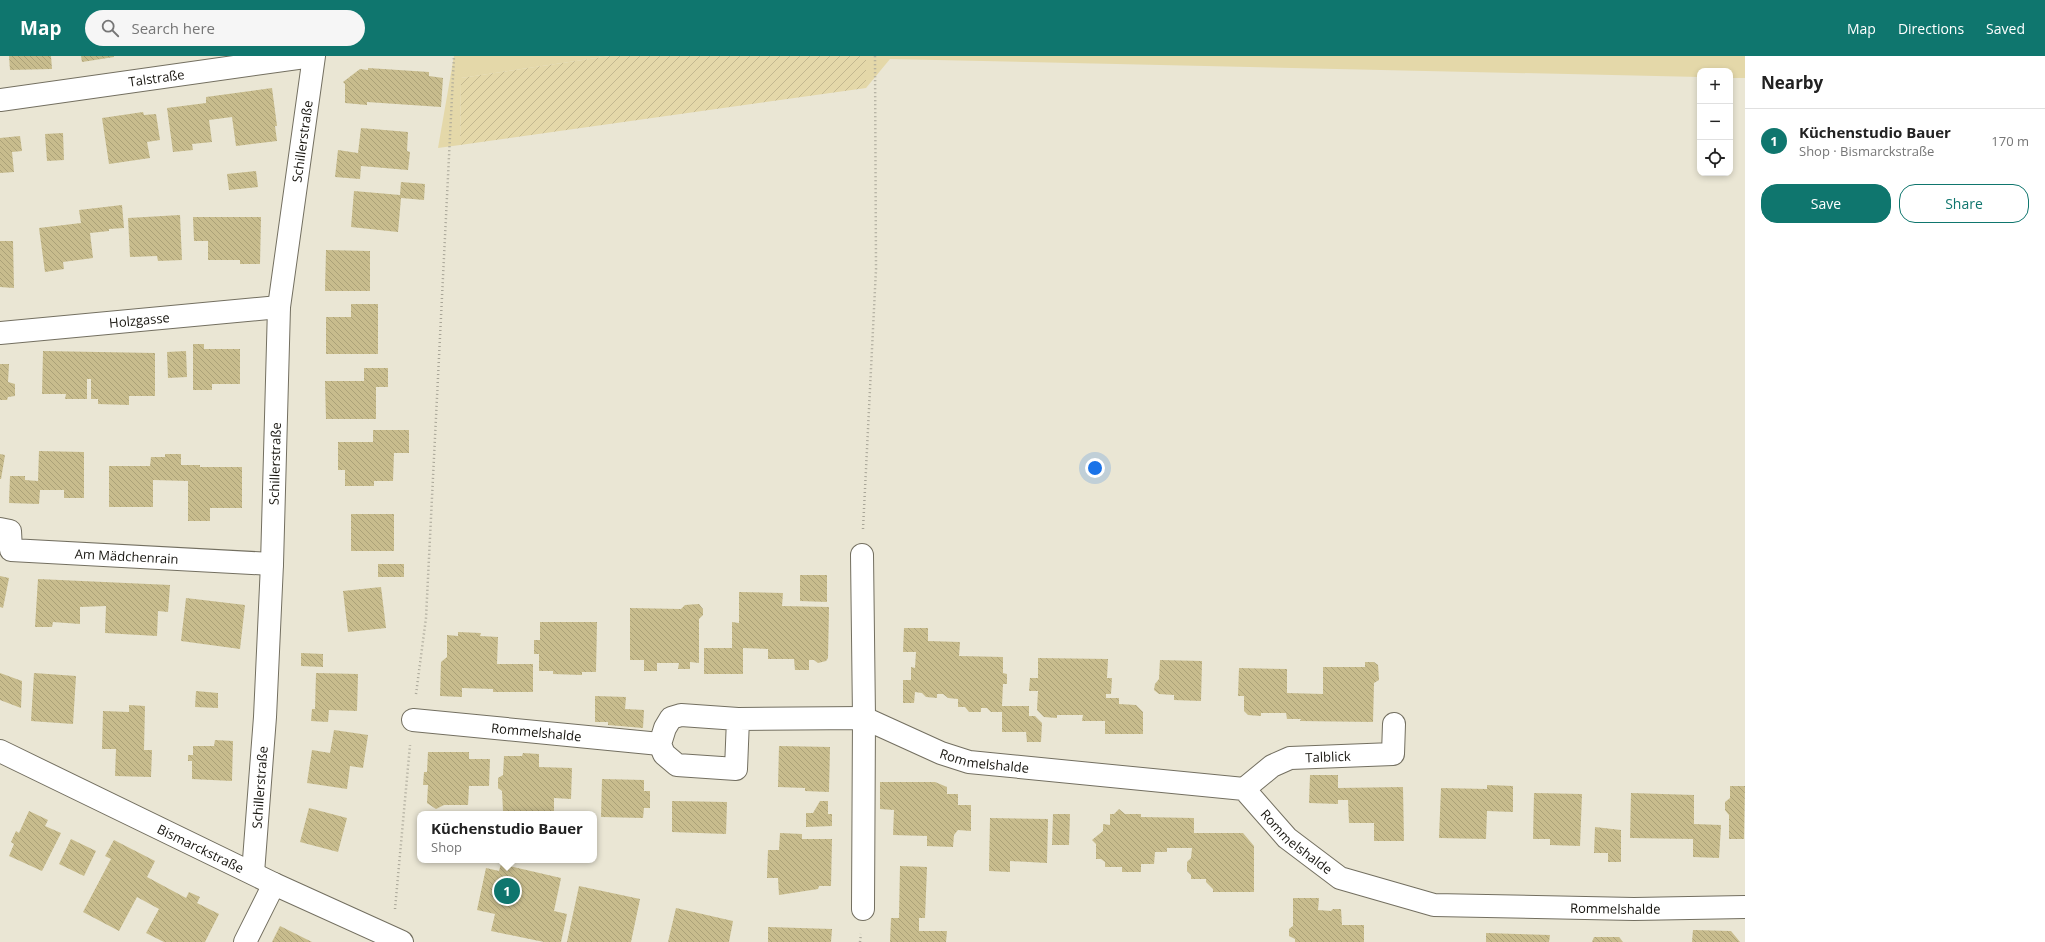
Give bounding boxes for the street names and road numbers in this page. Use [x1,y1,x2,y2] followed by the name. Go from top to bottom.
[127,65,186,91] street label: Talstraße
[287,99,317,184] street label: Schillerstraße
[108,308,171,332] street label: Holzgasse
[265,422,285,505] street label: Schillerstraße
[74,544,179,568] street label: Am Mädchenrain
[490,719,582,745] street label: Rommelshalde
[937,744,1030,777] street label: Rommelshalde
[247,745,272,829] street label: Schillerstraße
[1305,747,1351,766] street label: Talblick
[1257,805,1336,878] street label: Rommelshalde
[154,820,247,877] street label: Bismarckstraße
[1570,899,1661,918] street label: Rommelshalde

